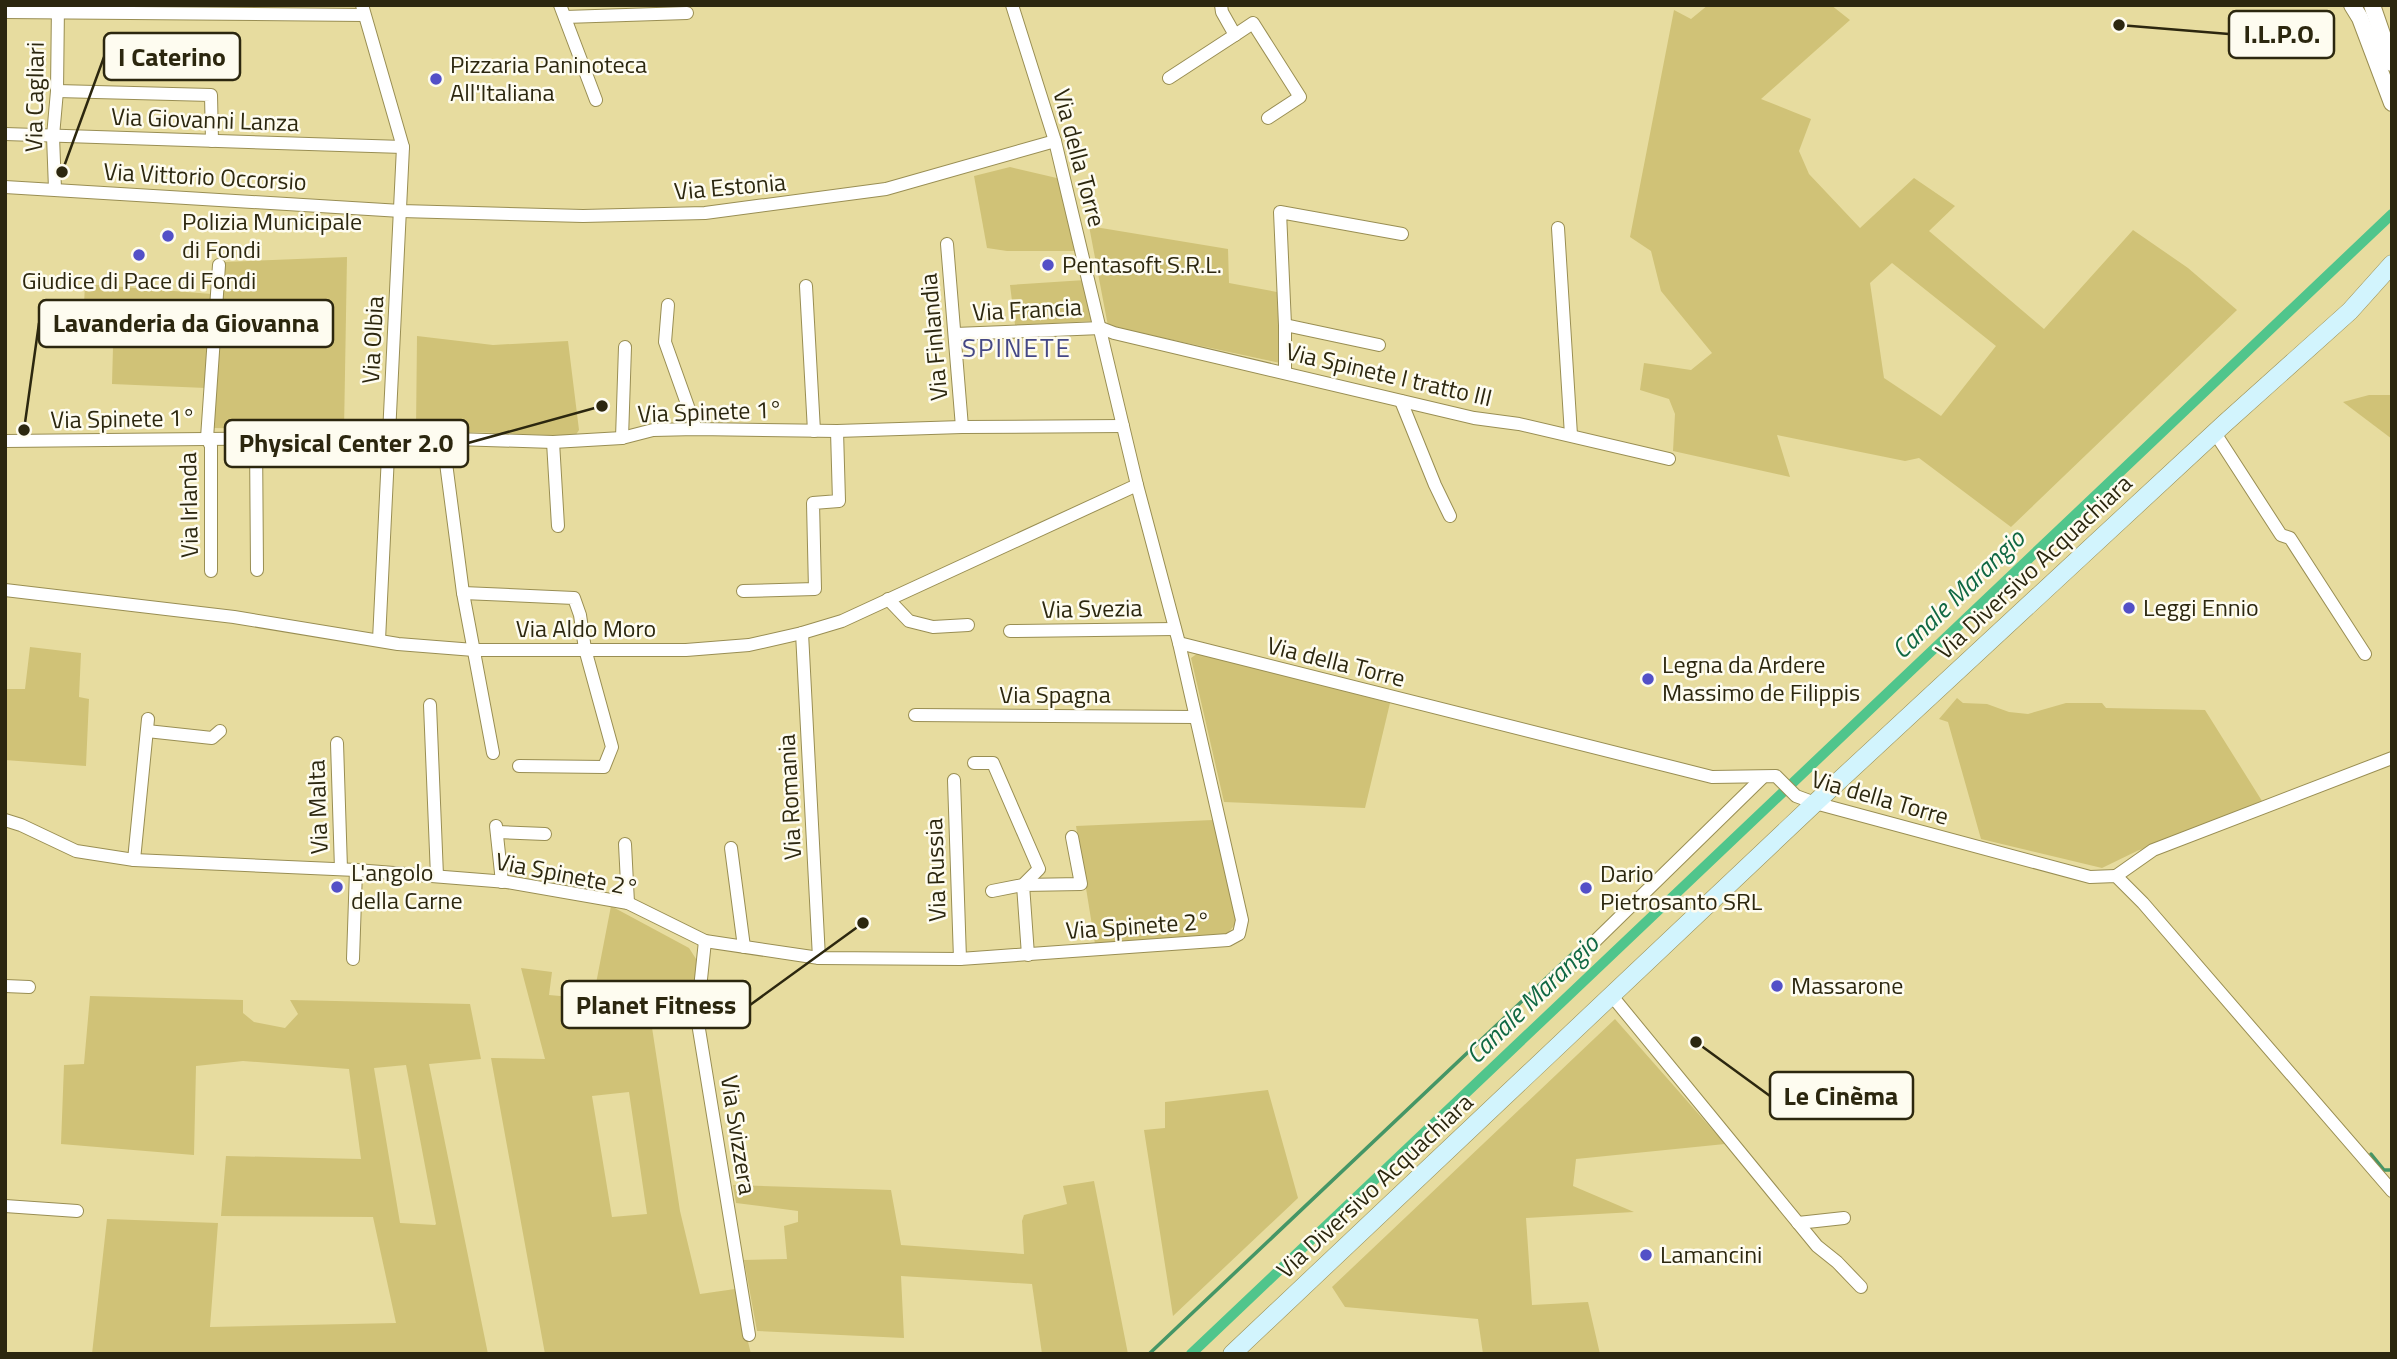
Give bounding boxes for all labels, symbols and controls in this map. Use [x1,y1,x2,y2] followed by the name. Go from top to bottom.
[2229,11,2334,58] callout: I.L.P.O.
[2243,14,2321,53] text: I.L.P.O.
[104,33,240,80] callout: I Caterino
[118,37,226,76] text: I Caterino
[15,42,53,152] street label: Via Cagliari
[450,46,647,110] place label: Pizzaria Paninoteca All'Italiana
[428,71,444,87] marker: Pizzaria Paninoteca All'Italiana
[1044,85,1116,231] street label: Via della Torre
[110,98,300,140] street label: Via Giovanni Lanza
[103,153,308,199] street label: Via Vittorio Occorsio
[672,163,787,209] street label: Via Estonia
[182,203,362,267] place label: Polizia Municipale di Fondi
[160,228,176,244] marker: Polizia Municipale di Fondi
[1062,246,1222,282] place label: Pentasoft S.R.L.
[131,247,147,263] marker: Giudice di Pace di Fondi
[1040,257,1056,273] marker: Pentasoft S.R.L.
[22,262,256,298] place label: Giudice di Pace di Fondi
[910,272,957,402] street label: Via Finlandia
[971,288,1083,330] street label: Via Francia
[352,295,392,385] street label: Via Olbia
[39,300,333,347] callout: Lavanderia da Giovanna
[53,303,319,342] text: Lavanderia da Giovanna
[962,328,1072,367] district label: SPINETE
[1283,333,1496,415] street label: Via Spinete I tratto III
[637,390,783,432] street label: Via Spinete 1°
[50,399,196,437] street label: Via Spinete 1°
[225,420,468,467] callout: Physical Center 2.0
[239,423,453,462] text: Physical Center 2.0
[169,452,207,558] street label: Via Irlanda
[1927,465,2140,667] street label: Via Diversivo Acquachiara
[1882,519,2034,668] water label: Canale Marangio
[1041,589,1143,627] street label: Via Svezia
[2143,589,2259,625] place label: Leggi Ennio
[2121,600,2137,616] marker: Leggi Ennio
[516,610,656,646] street label: Via Aldo Moro
[1263,626,1409,696] street label: Via della Torre
[1662,646,1860,710] place label: Legna da Ardere Massimo de Filippis
[1640,671,1656,687] marker: Legna da Ardere Massimo de Filippis
[999,676,1111,712] street label: Via Spagna
[768,733,810,861] street label: Via Romania
[297,759,337,855] street label: Via Malta
[1807,760,1953,834] street label: Via della Torre
[915,818,955,922] street label: Via Russia
[493,843,642,906] street label: Via Spinete 2°
[351,854,463,918] place label: L'angolo della Carne
[1600,855,1763,919] place label: Dario Pietrosanto SRL
[329,879,345,895] marker: L'angolo della Carne
[1578,880,1594,896] marker: Dario Pietrosanto SRL
[1064,902,1212,948] street label: Via Spinete 2°
[1456,924,1608,1073] water label: Canale Marangio
[1791,967,1903,1003] place label: Massarone
[1769,978,1785,994] marker: Massarone
[562,981,750,1028] callout: Planet Fitness
[576,985,736,1024] text: Planet Fitness
[1770,1072,1913,1119] callout: Le Cinèma
[712,1073,766,1197] street label: Via Svizzera
[1784,1076,1898,1115] text: Le Cinèma
[1268,1084,1481,1286] street label: Via Diversivo Acquachiara
[1660,1236,1762,1272] place label: Lamancini
[1638,1247,1654,1263] marker: Lamancini

